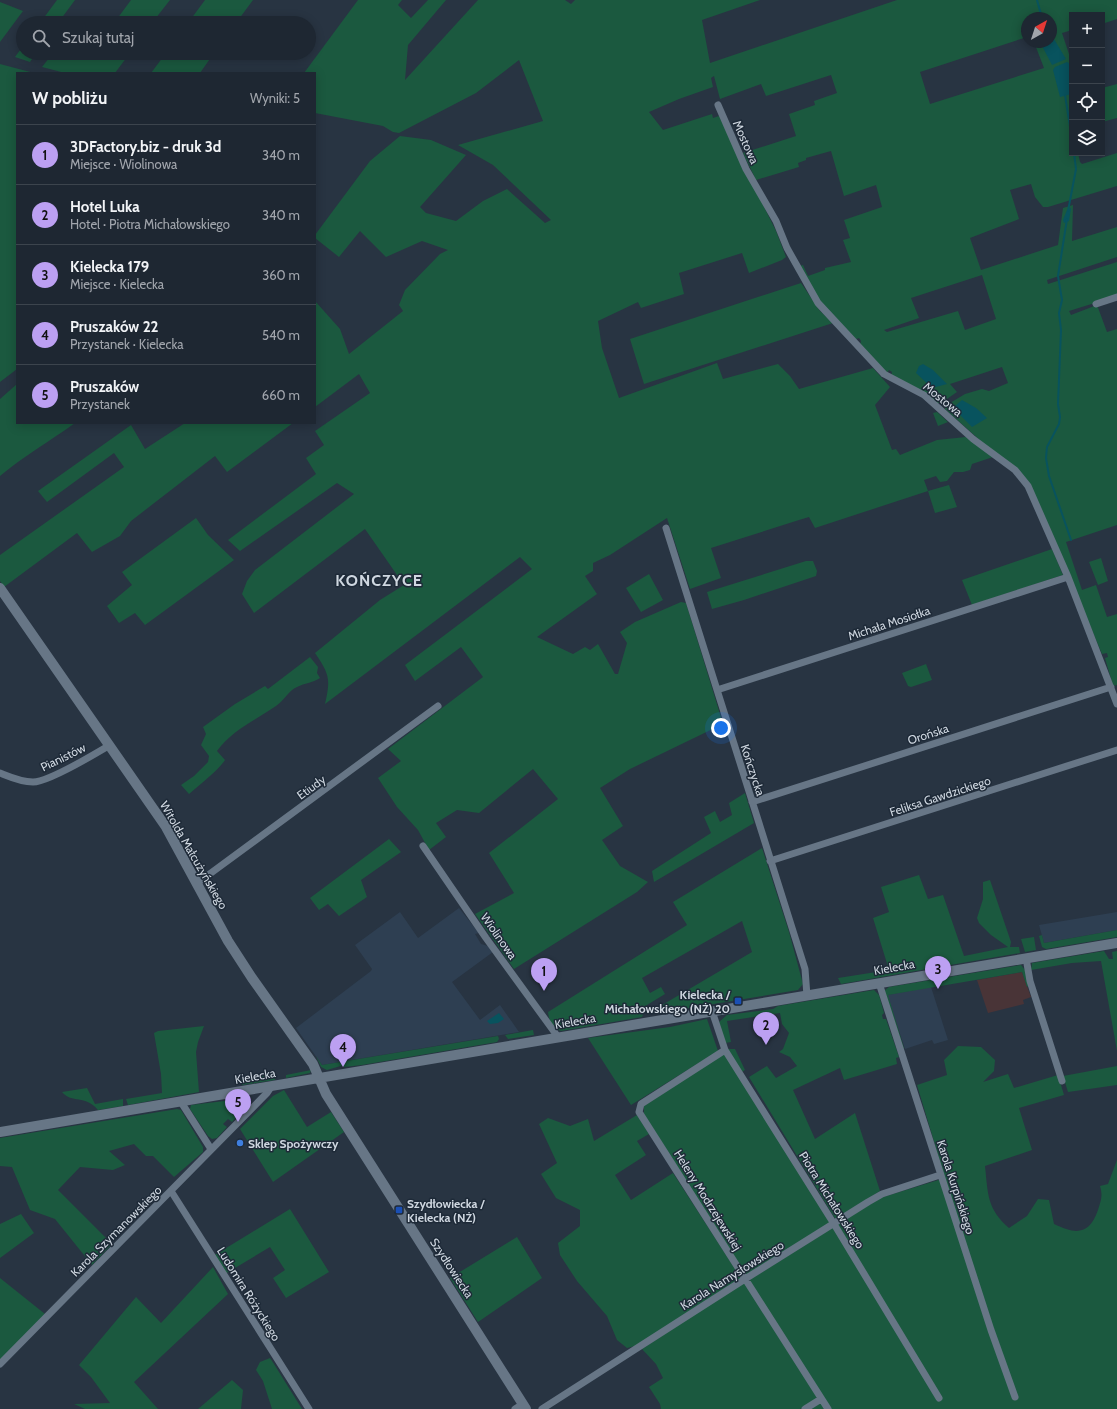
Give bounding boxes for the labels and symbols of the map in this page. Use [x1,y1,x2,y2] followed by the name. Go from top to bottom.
[1021,12,1057,48] north arrow
[730,118,762,166] street label: Mostowa
[920,379,966,419] street label: Mostowa
[335,571,423,590] district label: KOŃCZYCE
[846,603,932,643] street label: Michała Mosiołka
[711,718,731,738] your location
[906,720,951,748] street label: Orońska
[38,739,88,774] street label: Pianistów
[738,742,768,798] street label: Kończycka
[294,772,328,802] street label: Etiudy
[888,772,993,819] street label: Feliksa Gawdzickiego
[157,798,231,912] street label: Witolda Małcużyńskiego
[478,910,521,962] street label: Wiolinowa
[872,956,916,978] street label: Kielecka
[925,956,951,989] pin: 3
[531,958,557,991] pin: 1
[605,987,731,1016] place label: Kielecka / Michałowskiego (NŻ) 20
[733,996,743,1006] marker: Kielecka / Michałowskiego (NŻ) 20
[553,1010,597,1032] street label: Kielecka
[753,1012,779,1045] pin: 2
[330,1034,356,1067] pin: 4
[233,1065,277,1087] street label: Kielecka
[225,1089,251,1122] pin: 5
[248,1136,339,1151] place label: Sklep Spożywczy
[235,1138,245,1148] marker: Sklep Spożywczy
[934,1138,978,1236] street label: Karola Kurpińskiego
[671,1147,745,1253] street label: Heleny Modrzejewskiej
[796,1149,868,1252] street label: Piotra Michałowskiego
[67,1182,165,1280] street label: Karola Szymanowskiego
[407,1196,485,1225] place label: Szydłowiecka / Kielecka (NŻ)
[394,1205,404,1215] marker: Szydłowiecka / Kielecka (NŻ)
[427,1235,477,1301] street label: Szydłowiecka
[677,1237,787,1313] street label: Karola Namysłowskiego
[214,1244,284,1344] street label: Ludomira Różyckiego

